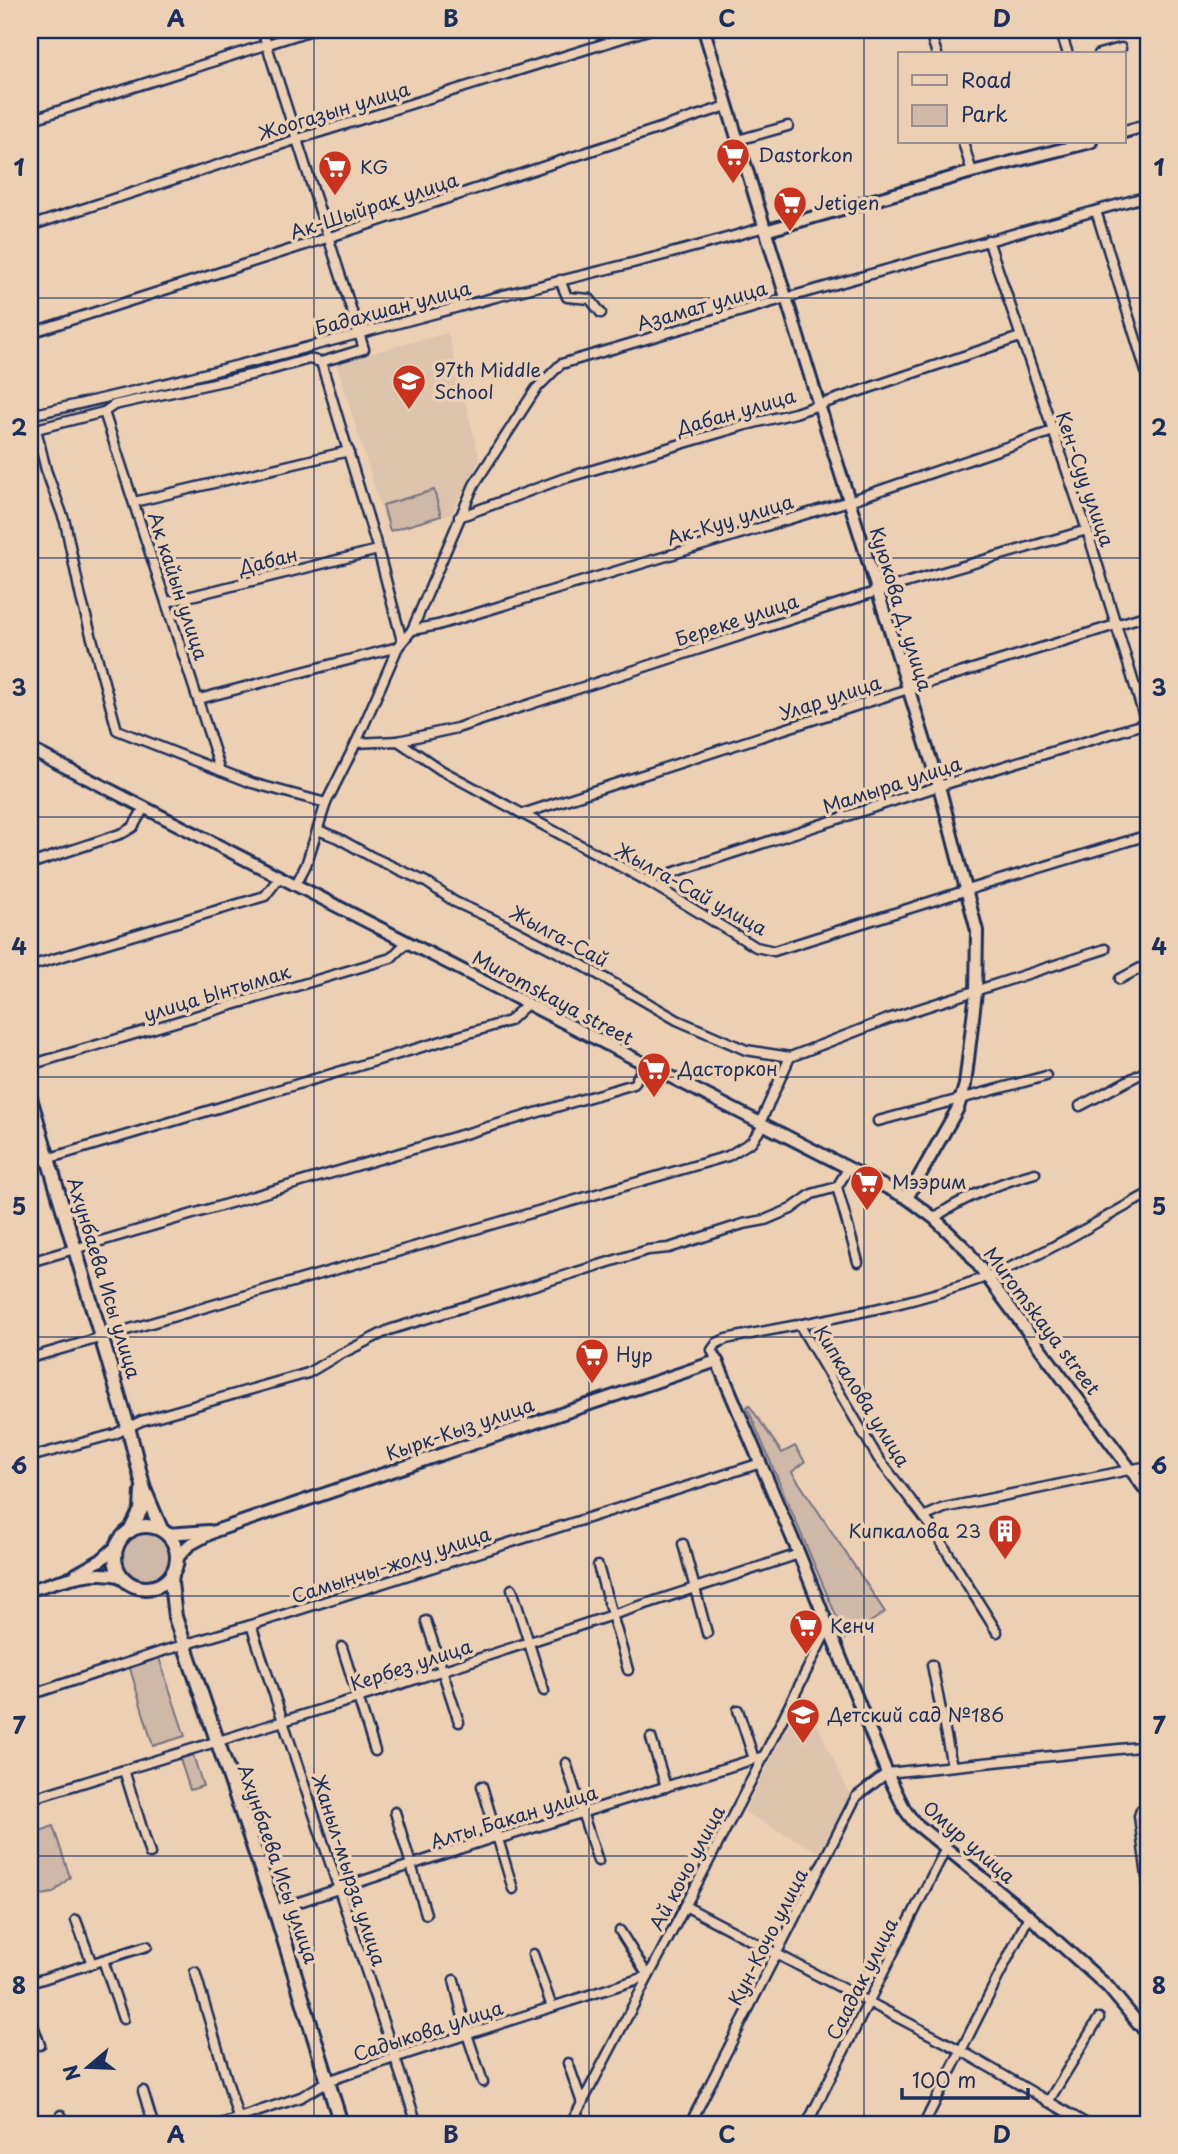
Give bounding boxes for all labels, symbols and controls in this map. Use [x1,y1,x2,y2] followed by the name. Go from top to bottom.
[167,0,185,35] text: A
[443,0,459,35] text: B
[718,0,736,35] text: C
[993,0,1011,35] text: D
[898,52,1126,144] legend
[961,63,1012,95] text: Road
[254,74,413,146] street label: Жоогазын улица
[961,97,1008,129] text: Park
[714,136,752,185] supermarket icon: Dastorkon
[758,140,853,168] place label: Dastorkon
[316,148,354,197] supermarket icon: KG
[14,149,25,184] text: 1
[1154,149,1165,184] text: 1
[360,152,388,180] place label: KG
[286,165,462,245] street label: Ак-Шыйрак улица
[771,184,809,233] supermarket icon: Jetigen
[814,188,879,216] place label: Jetigen
[312,273,474,341] street label: Бадахшан улица
[633,273,770,337] street label: Азамат улица
[434,355,541,405] place label: 97th Middle School
[390,362,428,411] school or university icon: 97th Middle School
[672,381,799,442] street label: Дабан улица
[1050,407,1122,550] street label: Кен-Суу улица
[11,409,27,444] text: 2
[1151,409,1167,444] text: 2
[663,487,796,552] street label: Ак-Куу улица
[142,508,216,664] street label: Ак кайын улица
[864,523,940,694] street label: Куюкова Д. улица
[234,539,300,581] street label: Дабан
[672,586,802,652] street label: Береке улица
[775,667,884,727] street label: Улар улица
[11,669,27,704] text: 3
[1151,669,1167,704] text: 3
[819,748,965,820] street label: Мамыра улица
[610,835,773,942] street label: Жылга-Сай улица
[505,897,614,973] street label: Жылга-Сай
[11,928,27,963] text: 4
[1151,928,1167,963] text: 4
[468,943,639,1052] street label: Muromskaya street
[140,956,294,1028] street label: улица Ынтымак
[635,1050,673,1099] supermarket icon: Дасторкон
[677,1054,778,1082] place label: Дасторкон
[848,1163,886,1212] supermarket icon: Мээрим
[892,1167,967,1195] place label: Мээрим
[61,1174,149,1382] street label: Ахунбаева Исы улица
[12,1188,26,1223] text: 5
[1152,1188,1166,1223] text: 5
[978,1241,1108,1400] street label: Muromskaya street
[808,1319,918,1472] street label: Кипкалова улица
[573,1336,611,1385] supermarket icon: Нур
[616,1340,653,1368] place label: Нур
[382,1390,538,1467] street label: Кырк-Кыз улица
[11,1447,27,1482] text: 6
[1151,1447,1167,1482] text: 6
[986,1512,1024,1561] building icon: Кипкалова 23
[848,1516,981,1544] place label: Кипкалова 23
[287,1519,494,1609] street label: Самынчы-жолу улица
[787,1607,825,1656] supermarket icon: Кенч
[830,1611,875,1639] place label: Кенч
[346,1631,475,1697] street label: Кербез улица
[784,1696,822,1745] school or university icon: Детский сад №186
[827,1700,1004,1728] place label: Детский сад №186
[12,1707,26,1742] text: 7
[1152,1707,1166,1742] text: 7
[232,1760,326,1967] street label: Ахунбаева Исы улица
[306,1770,394,1969] street label: Жаныл-мырза улица
[427,1777,601,1855] street label: Алты Бакан улица
[917,1793,1022,1889] street label: Омур улица
[641,1800,731,1935] street label: Ай кочо улица
[720,1863,814,2010] street label: Кун-Кочо улица
[818,1913,904,2044] street label: Саадак улица
[12,1967,26,2002] text: 8
[1152,1967,1166,2002] text: 8
[349,1993,506,2067] street label: Садыкова улица
[52,2032,122,2102] north arrow
[902,2056,1028,2100] scale bar
[55,2061,87,2085] text: N
[912,2063,976,2095] text: 100 m
[167,2116,185,2151] text: A
[443,2116,459,2151] text: B
[718,2116,736,2151] text: C
[993,2116,1011,2151] text: D

